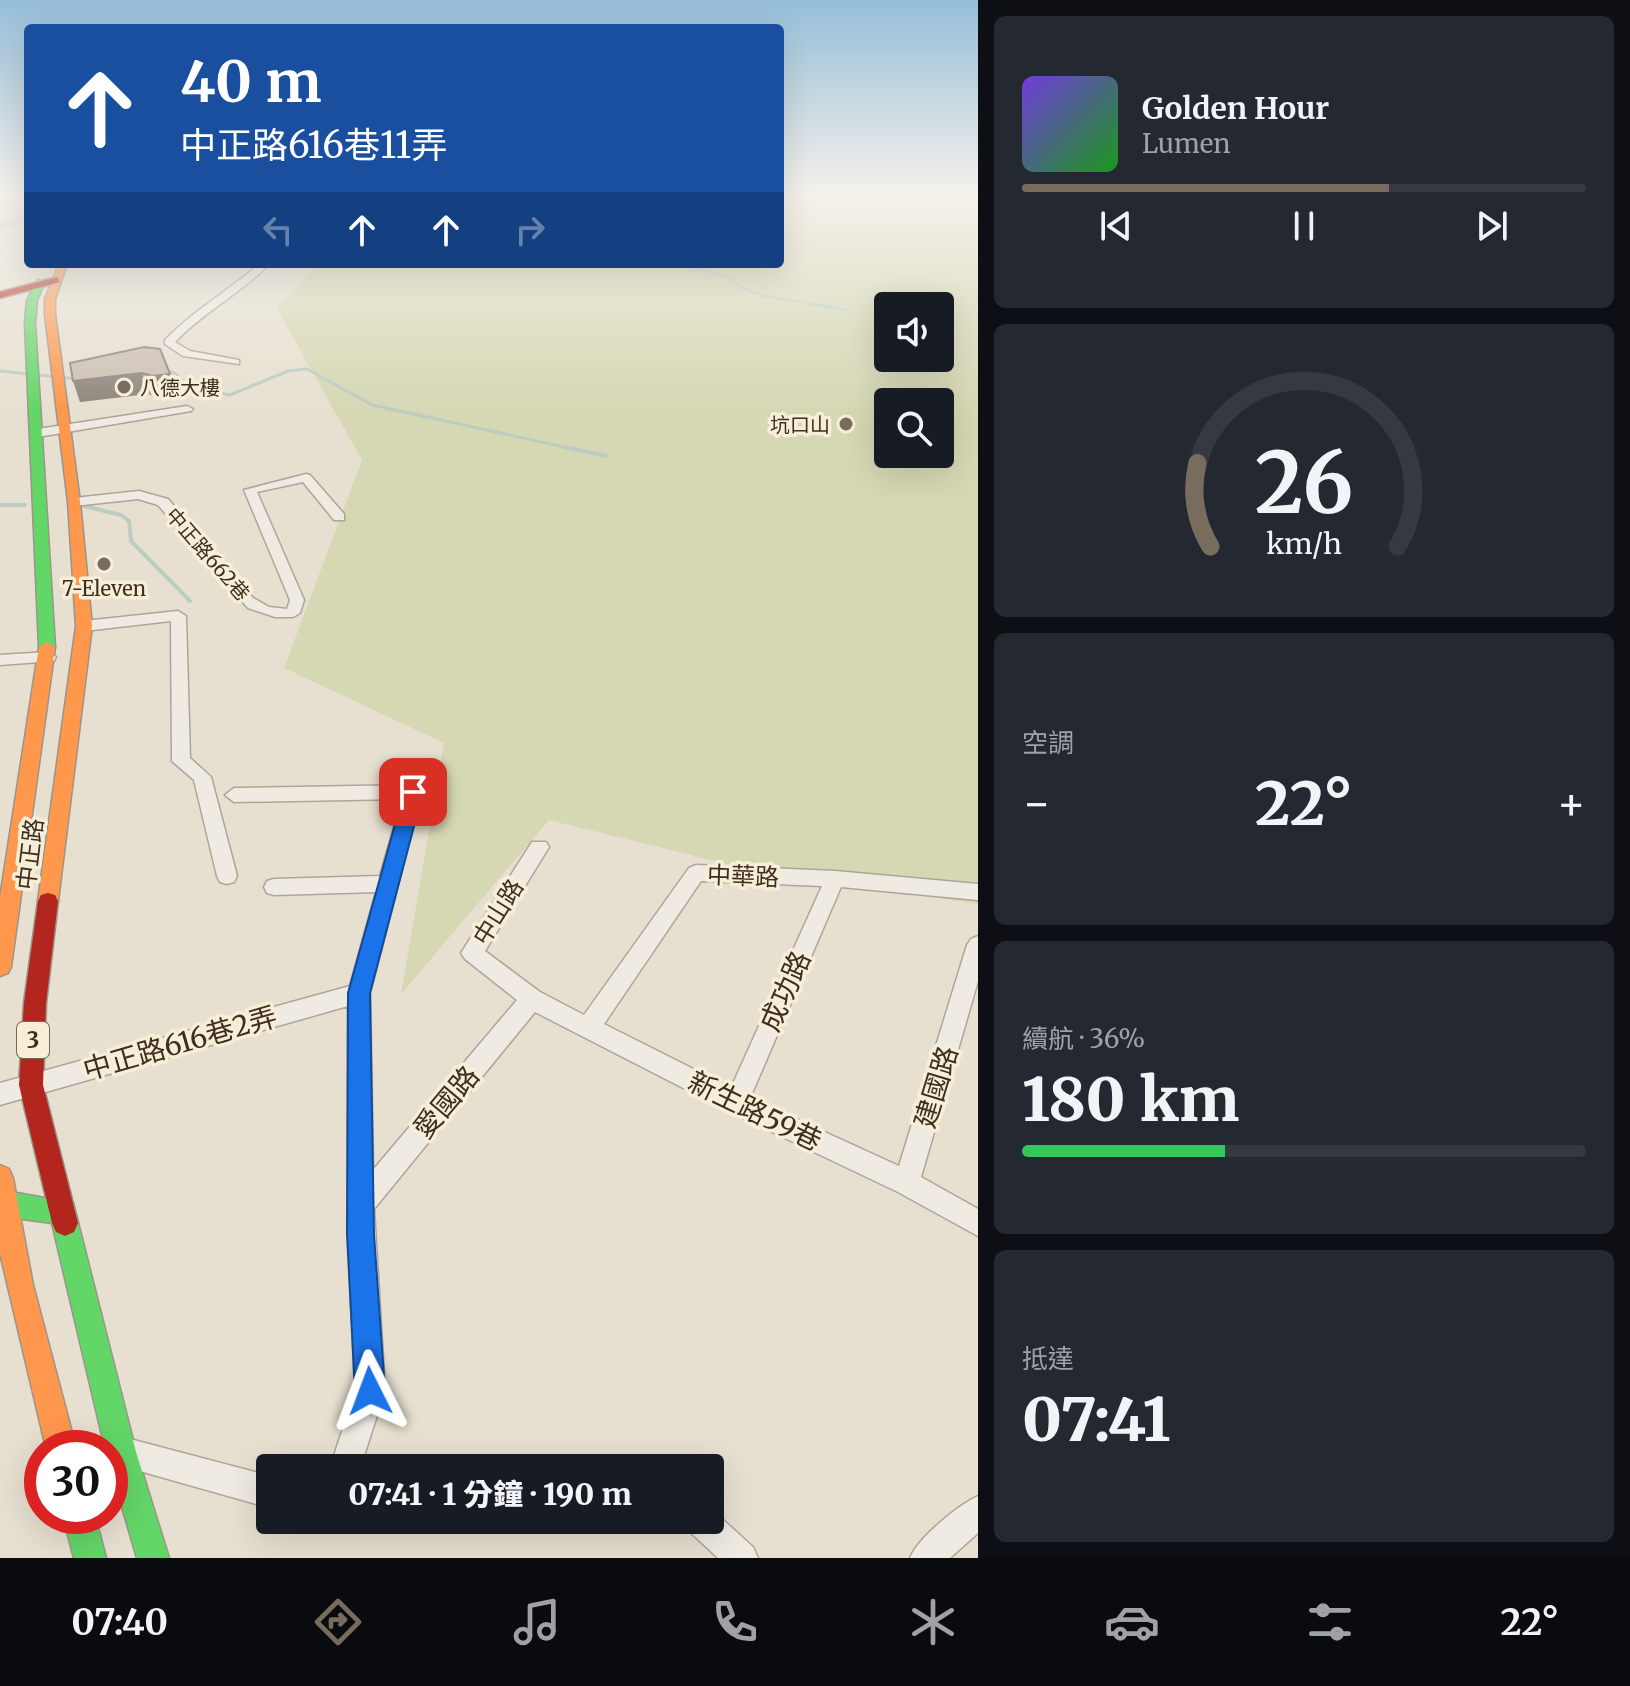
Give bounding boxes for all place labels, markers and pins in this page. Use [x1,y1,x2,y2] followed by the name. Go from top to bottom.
[140,375,220,400] place label: 八德大樓
[115,378,133,396] marker: 八德大樓
[770,412,830,437] place label: 坑口山
[837,415,855,433] marker: 坑口山
[95,555,113,573] marker: 7-Eleven
[62,576,146,601] place label: 7-Eleven
[379,758,447,826] pin

